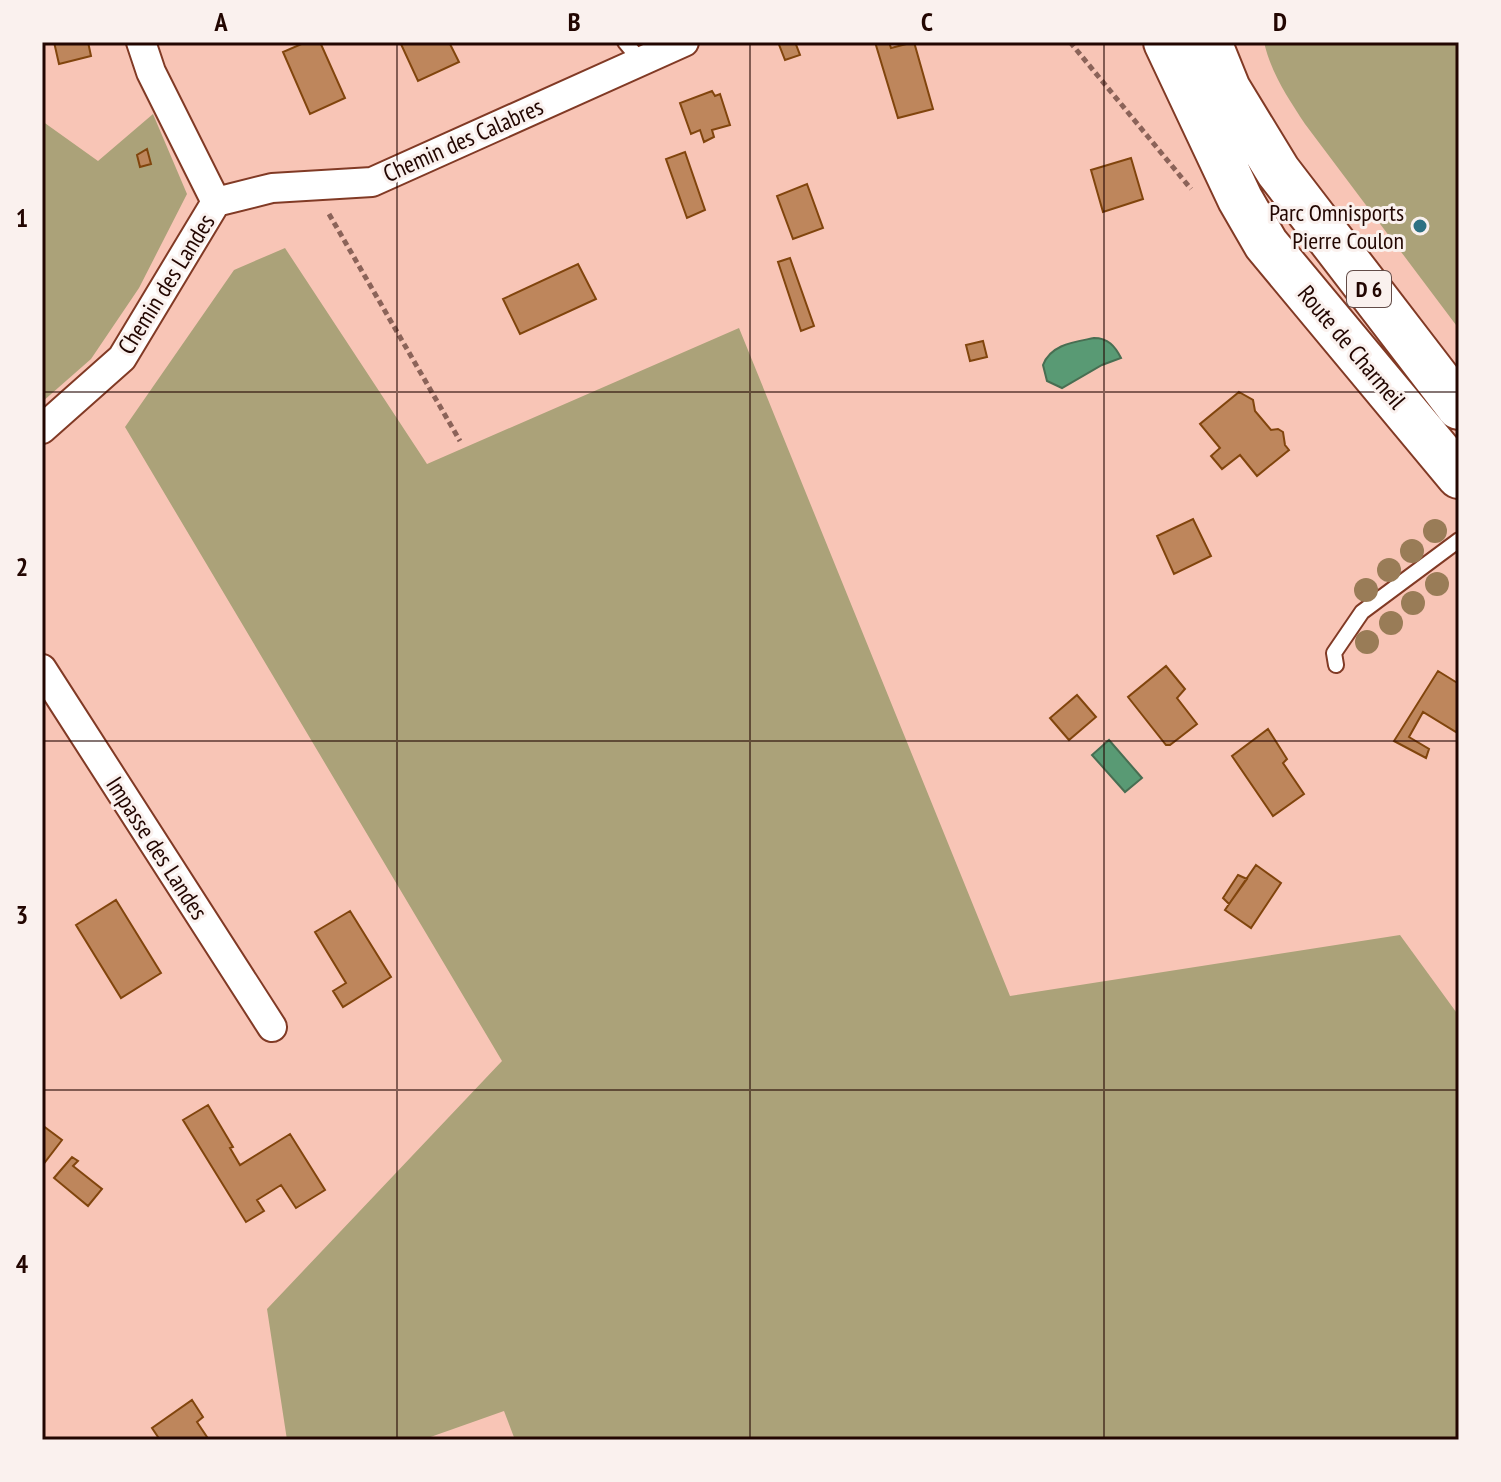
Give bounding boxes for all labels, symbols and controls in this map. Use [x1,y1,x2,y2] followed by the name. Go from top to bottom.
[213,5,228,38] text: A
[568,5,581,38] text: B
[921,5,933,38] text: C
[1273,5,1287,38] text: D
[378,91,548,189] street label: Chemin des Calabres
[1269,197,1404,256] place label: Parc Omnisports Pierre Coulon
[16,201,28,234] text: 1
[111,208,221,360] street label: Chemin des Landes
[1411,217,1429,235] marker: Parc Omnisports Pierre Coulon
[1347,271,1391,307] road number: D 6
[1291,279,1413,416] street label: Route de Charmeil
[16,550,28,583] text: 2
[99,771,215,925] street label: Impasse des Landes
[16,898,28,931] text: 3
[16,1247,29,1280] text: 4

